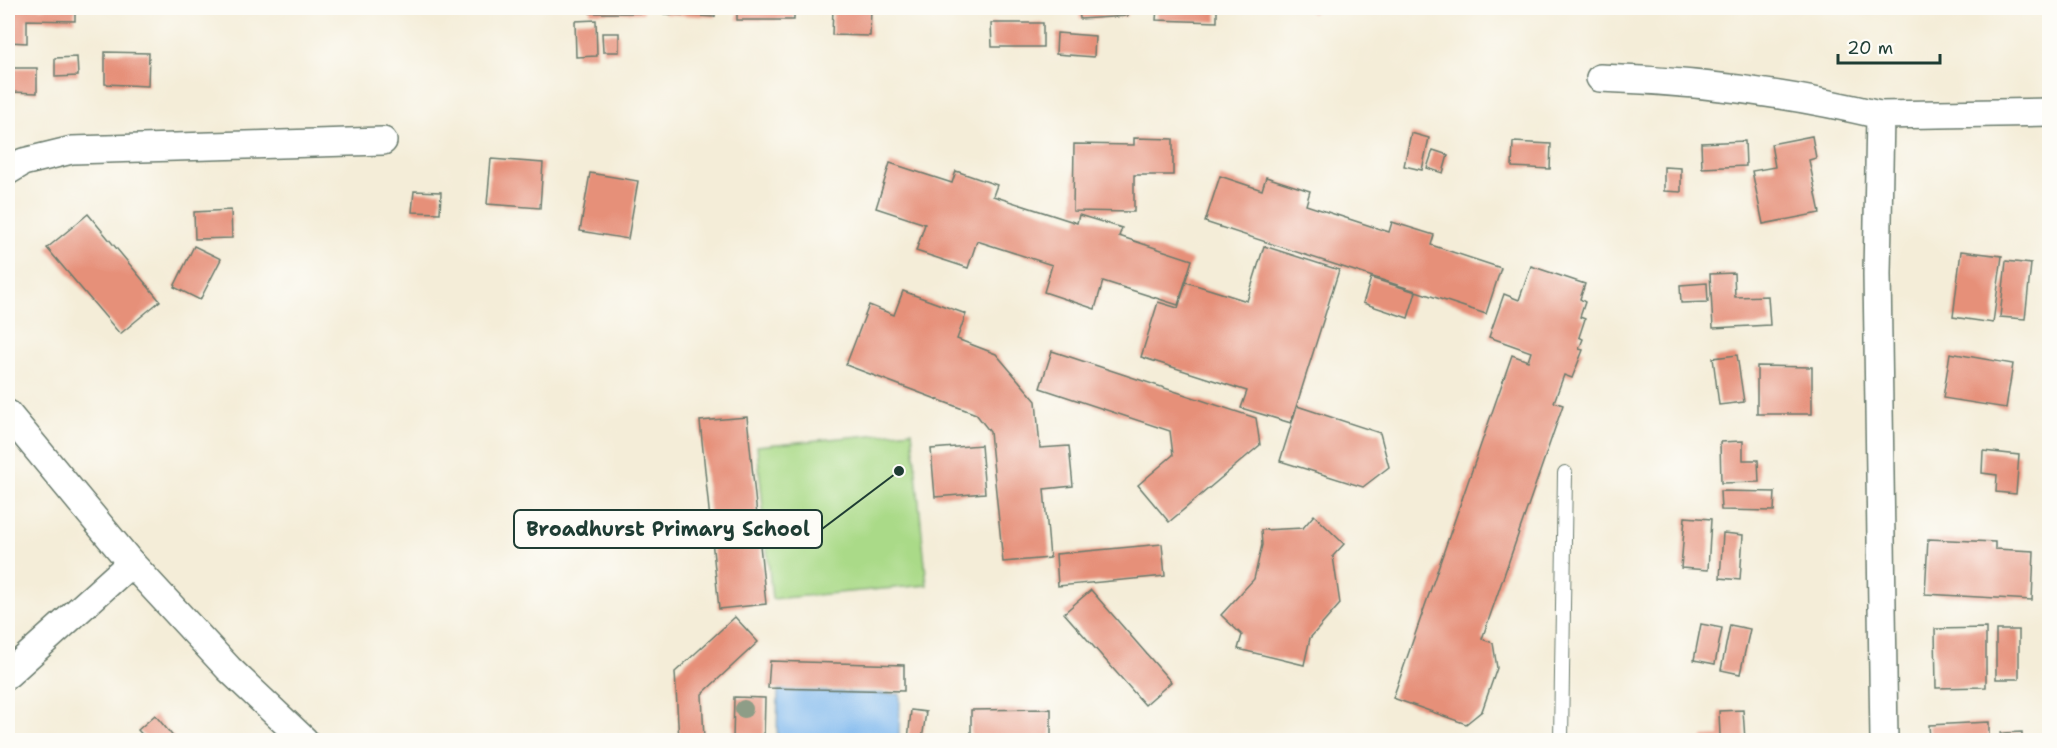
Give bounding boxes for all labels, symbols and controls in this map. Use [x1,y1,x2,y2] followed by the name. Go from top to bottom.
[1838,27,1940,65] scale bar
[1847,36,1893,60] text: 20 m
[514,510,822,548] callout: Broadhurst Primary School
[526,516,810,542] text: Broadhurst Primary School

